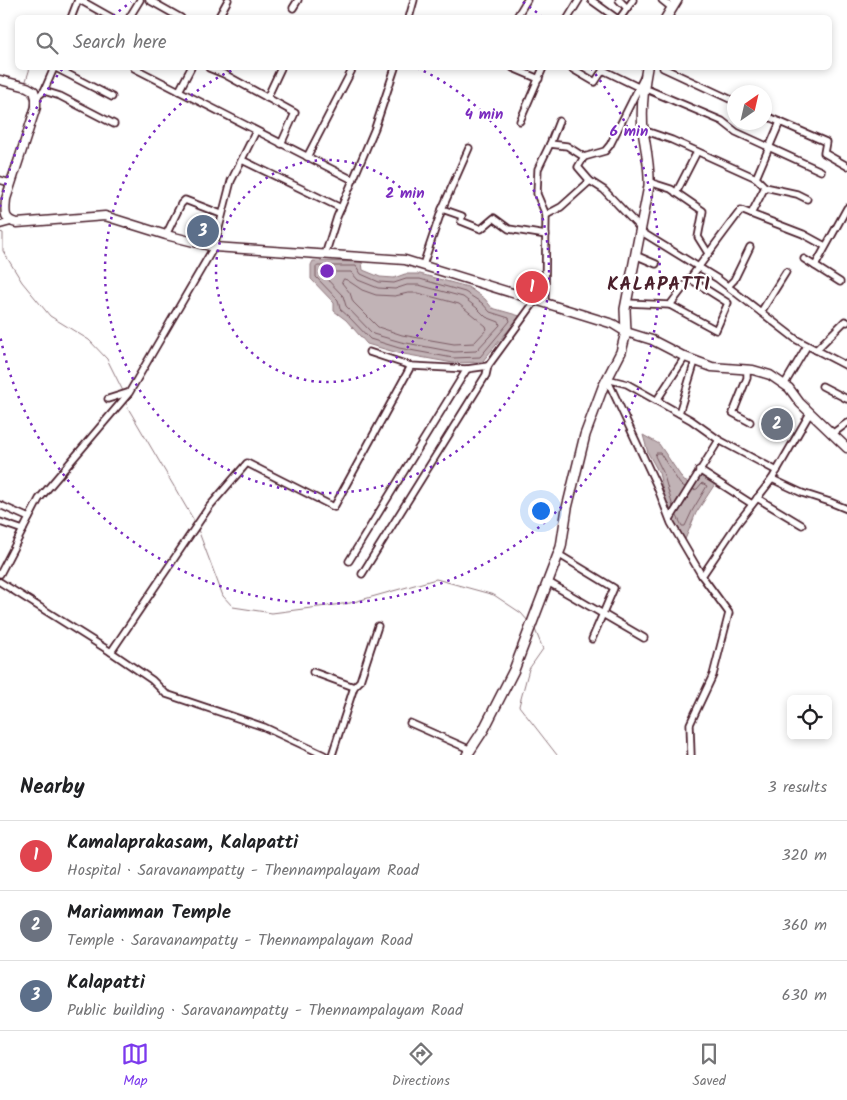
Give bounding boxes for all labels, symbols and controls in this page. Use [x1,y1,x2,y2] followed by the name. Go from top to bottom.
[15,15,832,70] search box
[73,28,167,58] text: Search here
[33,29,61,57] icon: search
[727,85,772,130] north arrow
[465,103,503,127] text: 4 min
[610,120,648,144] text: 6 min
[385,182,425,206] text: 2 min
[187,212,219,250] pin: 3
[318,262,336,280] centre of rings
[516,268,548,306] pin: 1
[607,270,711,300] district label: KALAPATTI
[761,405,793,443] pin: 2
[528,498,554,524] your location
[787,695,832,740] map controls
[787,695,832,740] button: locate
[20,771,85,804] text: Nearby
[768,775,827,800] text: 3 results
[67,828,298,858] text: Kamalaprakasam, Kalapatti
[34,843,38,868] text: 1
[781,843,827,868] text: 320 m
[67,858,419,883] text: Hospital · Saravanampatty - Thennampalayam Road
[67,898,231,928] text: Mariamman Temple
[31,913,41,938] text: 2
[782,913,827,938] text: 360 m
[67,928,412,953] text: Temple · Saravanampatty - Thennampalayam Road
[67,968,145,998] text: Kalapatti
[32,983,40,1008] text: 3
[782,983,827,1008] text: 630 m
[67,998,463,1023] text: Public building · Saravanampatty - Thennampalayam Road
[121,1040,149,1092] tab: Map
[392,1040,450,1092] tab: Directions
[692,1040,726,1092] tab: Saved

